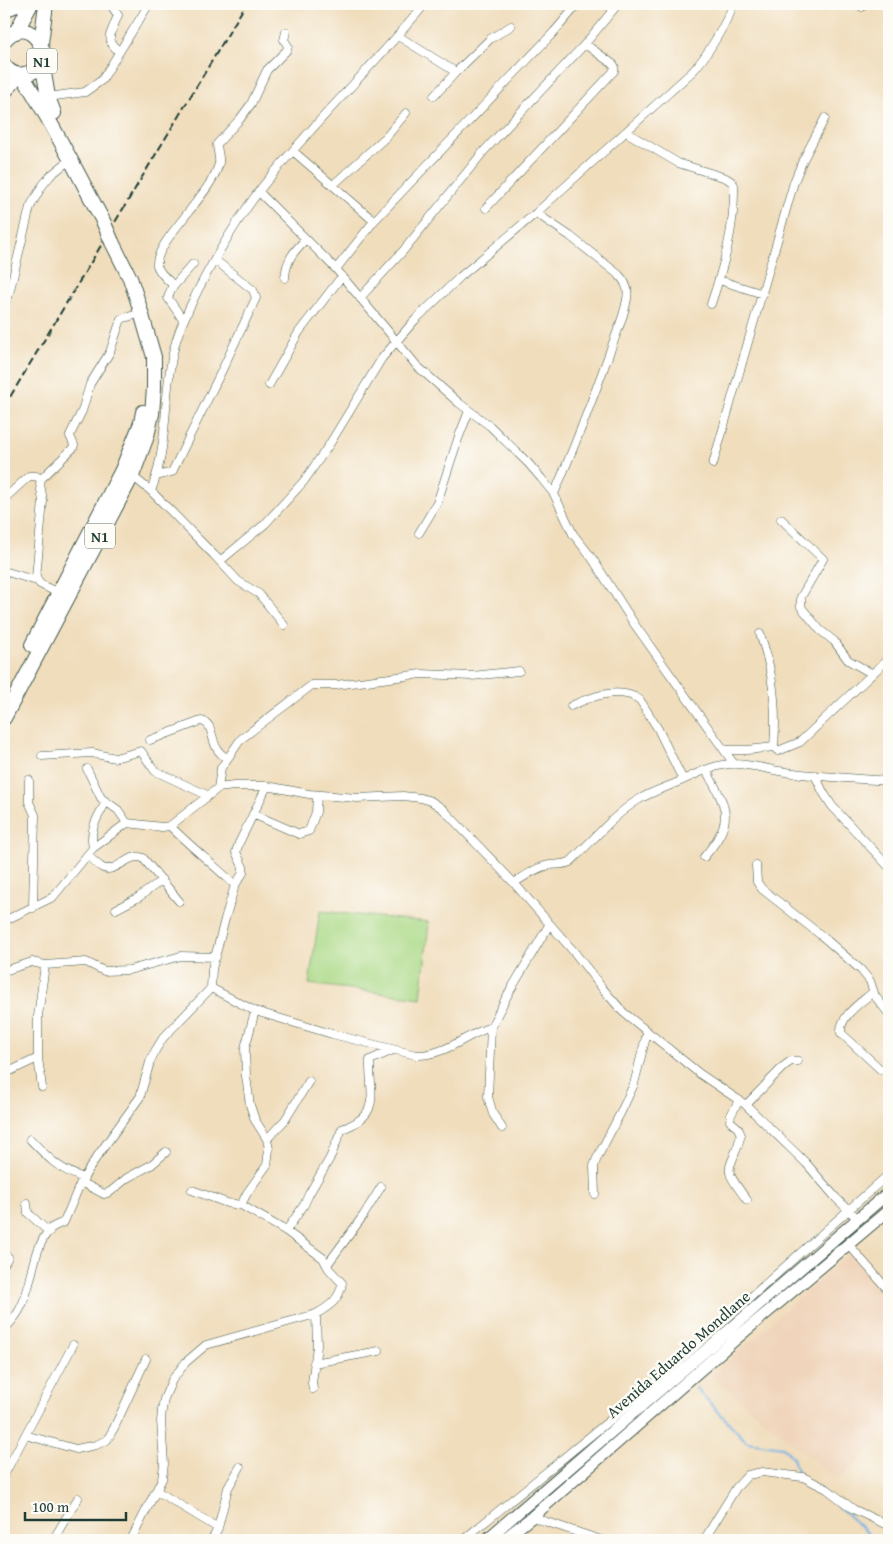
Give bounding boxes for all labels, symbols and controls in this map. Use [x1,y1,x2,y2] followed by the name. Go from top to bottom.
[27,48,57,74] road number: N1
[85,524,115,548] road number: N1
[601,1285,755,1423] street label: Avenida Eduardo Mondlane
[25,1489,126,1521] scale bar
[32,1496,70,1517] text: 100 m

